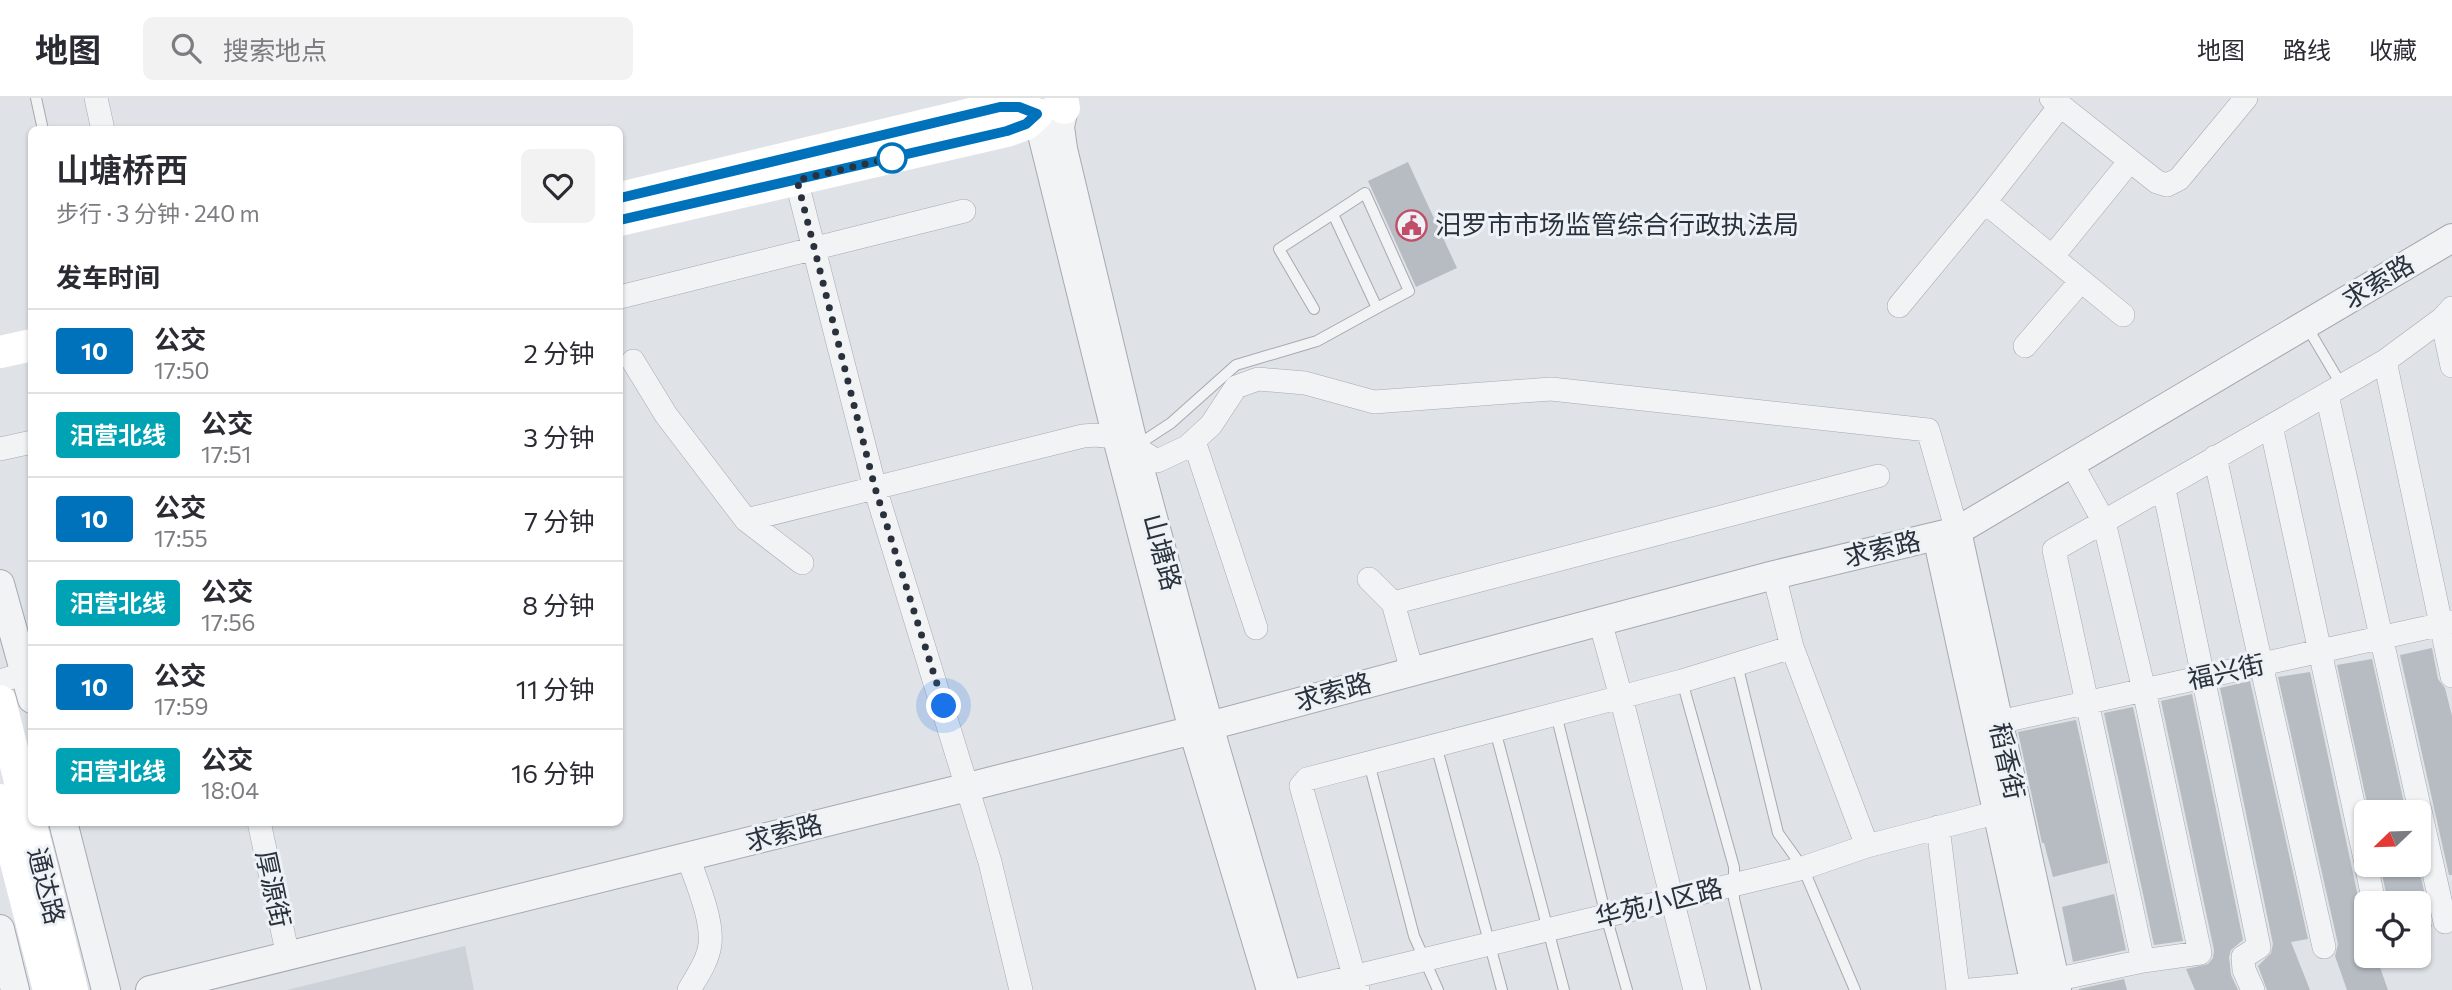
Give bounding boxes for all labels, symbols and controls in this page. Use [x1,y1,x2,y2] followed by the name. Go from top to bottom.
[143,17,633,80] search box
[35,28,101,69] text: 地图
[167,29,205,67] icon: search
[223,34,327,65] text: 搜索地点
[2197,35,2245,64] text: 地图
[2283,35,2331,64] text: 路线
[2369,35,2417,64] text: 收藏
[877,143,907,173] unlabelled marker
[56,148,188,189] text: 山塘桥西
[521,149,595,223] button: heart
[56,199,260,227] text: 步行 · 3 分钟 · 240 m
[1395,208,1429,242] public building icon: 汨罗市市场监管综合行政执法局
[1435,208,1799,239] place label: 汨罗市市场监管综合行政执法局
[2336,247,2419,314] street label: 求索路
[56,261,160,292] text: 发车时间
[154,323,206,354] text: 公交
[81,336,108,365] text: 10
[524,337,595,368] text: 2 分钟
[154,356,210,384] text: 17:50
[201,407,253,438] text: 公交
[70,420,166,449] text: 汨营北线
[523,421,595,452] text: 3 分钟
[201,440,251,468] text: 17:51
[154,491,206,522] text: 公交
[81,504,108,533] text: 10
[524,505,595,536] text: 7 分钟
[1138,510,1189,593] street label: 山塘路
[154,524,208,552] text: 17:55
[1840,524,1923,571] street label: 求索路
[201,575,253,606] text: 公交
[70,588,166,617] text: 汨营北线
[522,589,595,620] text: 8 分钟
[201,608,256,636] text: 17:56
[2184,647,2267,694] street label: 福兴街
[154,659,206,690] text: 公交
[1291,665,1374,716] street label: 求索路
[81,672,108,701] text: 10
[516,673,595,704] text: 11 分钟
[926,688,961,723] your location
[154,692,209,720] text: 17:59
[1985,719,2032,802] street label: 稻香街
[201,743,253,774] text: 公交
[70,756,166,785] text: 汨营北线
[511,757,595,788] text: 16 分钟
[201,776,259,804] text: 18:04
[2354,800,2431,877] north arrow
[2354,800,2431,968] map controls
[742,807,825,856] street label: 求索路
[23,844,72,927] street label: 通达路
[251,847,298,930] street label: 厚源街
[1592,871,1725,932] street label: 华苑小区路
[2354,891,2431,968] button: locate

